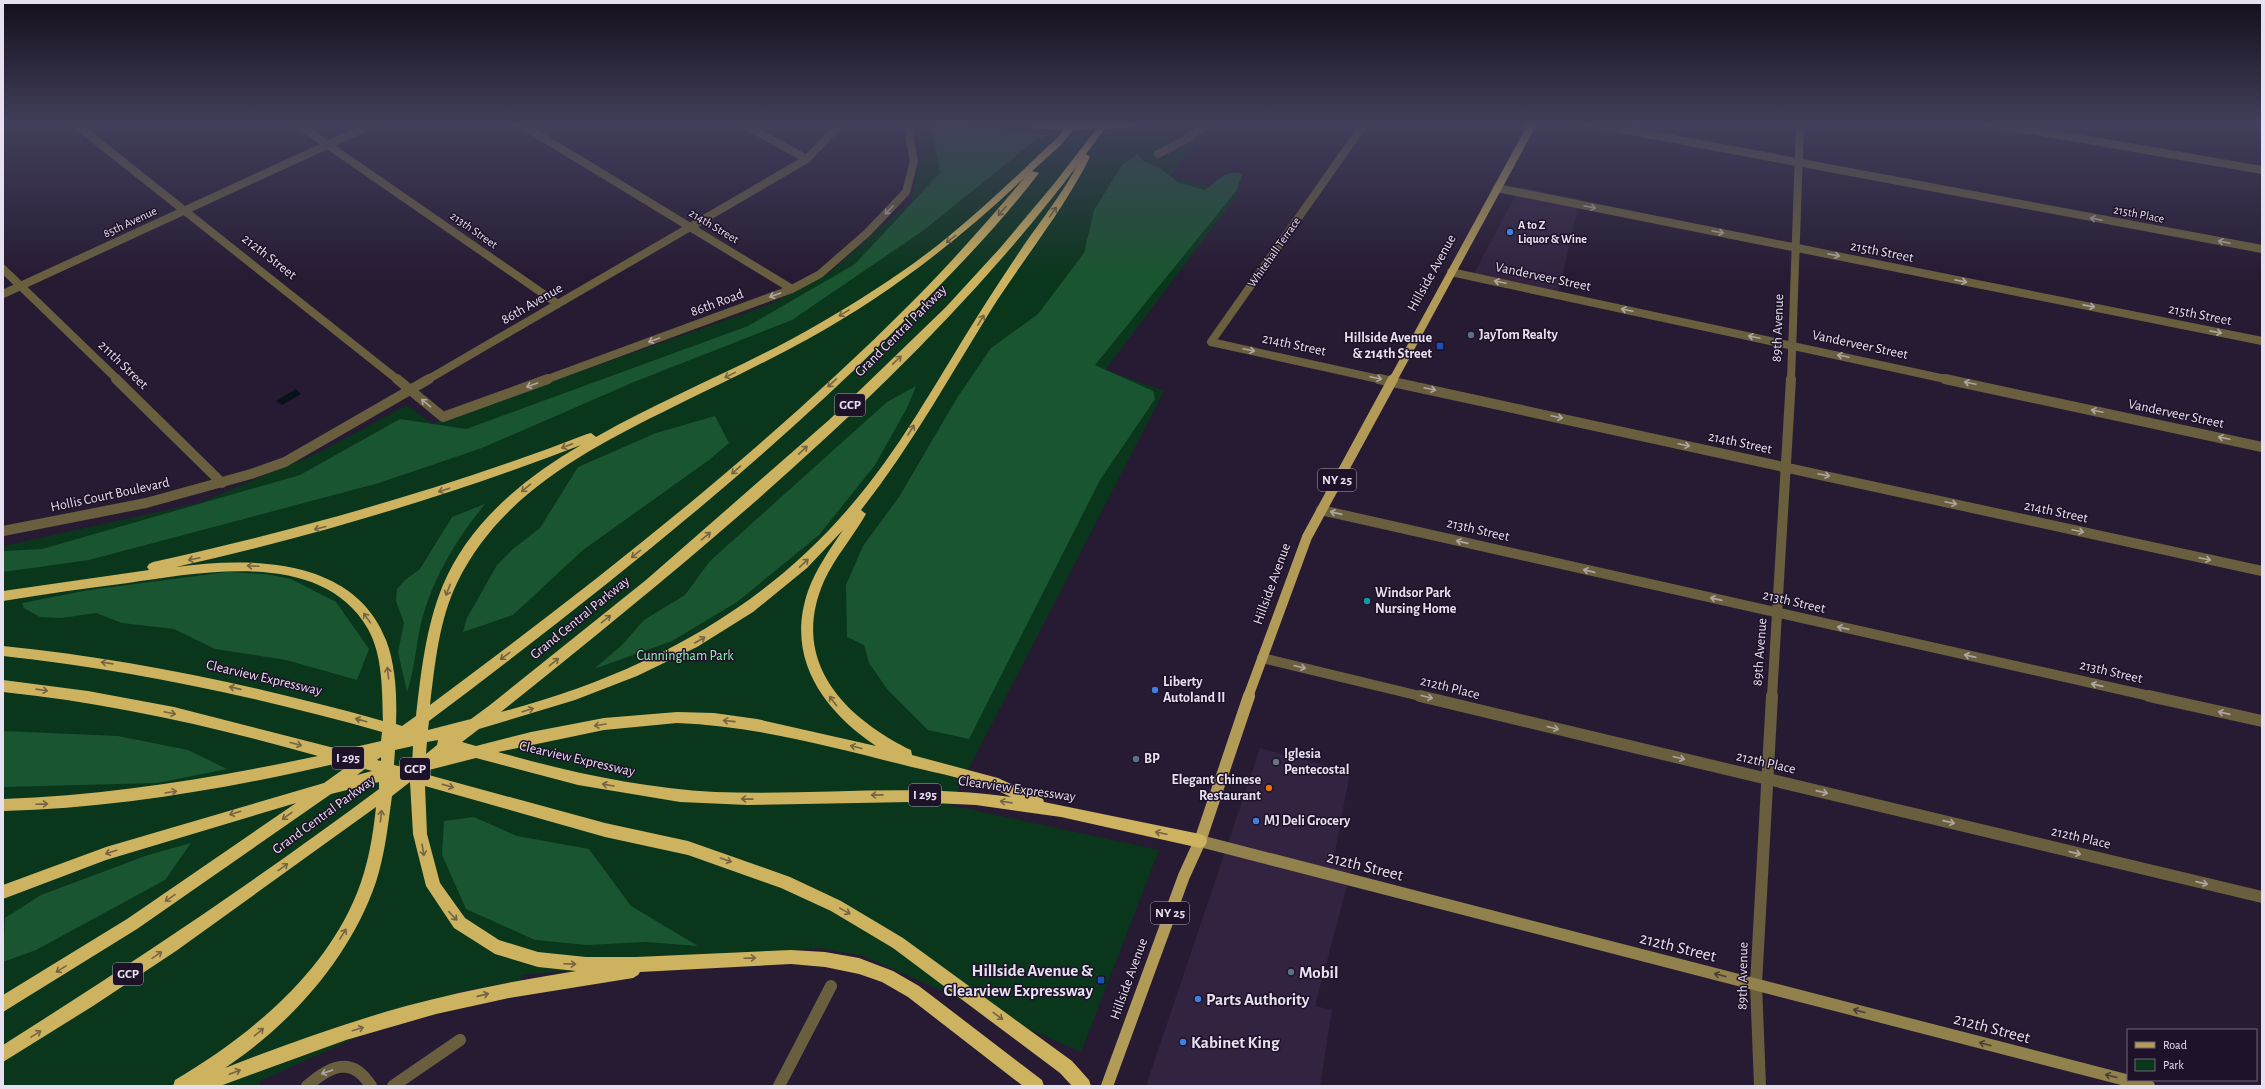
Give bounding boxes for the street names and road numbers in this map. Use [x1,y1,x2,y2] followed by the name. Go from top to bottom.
[2113,203,2165,225] street label: 215th Place
[101,204,159,240] street label: 85th Avenue
[687,207,741,246] street label: 214th Street
[448,209,500,251] street label: 213th Street
[1245,215,1303,289] street label: Whitehall Terrace
[239,232,299,283] street label: 212th Street
[1405,232,1459,314] street label: Hillside Avenue
[1849,239,1915,265] street label: 215th Street
[1494,260,1593,294] street label: Vanderveer Street
[499,281,565,327] street label: 86th Avenue
[853,283,949,379] street label: Grand Central Parkway
[689,287,745,319] street label: 86th Road
[1770,294,1786,362] street label: 89th Avenue
[2167,302,2233,328] street label: 215th Street
[1811,328,1910,362] street label: Vanderveer Street
[1261,331,1328,359] street label: 214th Street
[95,338,151,392] street label: 211th Street
[835,394,865,416] road number: GCP
[2127,397,2226,431] street label: Vanderveer Street
[1707,429,1774,457] street label: 214th Street
[1318,469,1356,491] road number: NY 25
[49,476,171,514] street label: Hollis Court Boulevard
[2023,498,2090,526] street label: 214th Street
[1445,516,1511,544] street label: 213th Street
[1251,542,1293,626] street label: Hillside Avenue
[528,574,632,662] street label: Grand Central Parkway
[1761,588,1827,616] street label: 213th Street
[1751,618,1769,686] street label: 89th Avenue
[205,658,323,698] street label: Clearview Expressway
[2078,658,2144,686] street label: 213th Street
[1419,674,1481,702] street label: 212th Place
[518,739,636,779] street label: Clearview Expressway
[332,747,364,769] road number: I 295
[1735,749,1797,777] street label: 212th Place
[400,758,430,780] road number: GCP
[270,773,378,857] street label: Grand Central Parkway
[957,774,1077,804] street label: Clearview Expressway
[909,784,941,806] road number: I 295
[2050,824,2112,852] street label: 212th Place
[1325,848,1406,884] street label: 212th Street
[1151,902,1189,924] road number: NY 25
[1638,929,1719,965] street label: 212th Street
[1108,937,1150,1021] street label: Hillside Avenue
[1735,942,1751,1010] street label: 89th Avenue
[113,963,143,985] road number: GCP
[1952,1010,2033,1047] street label: 212th Street

